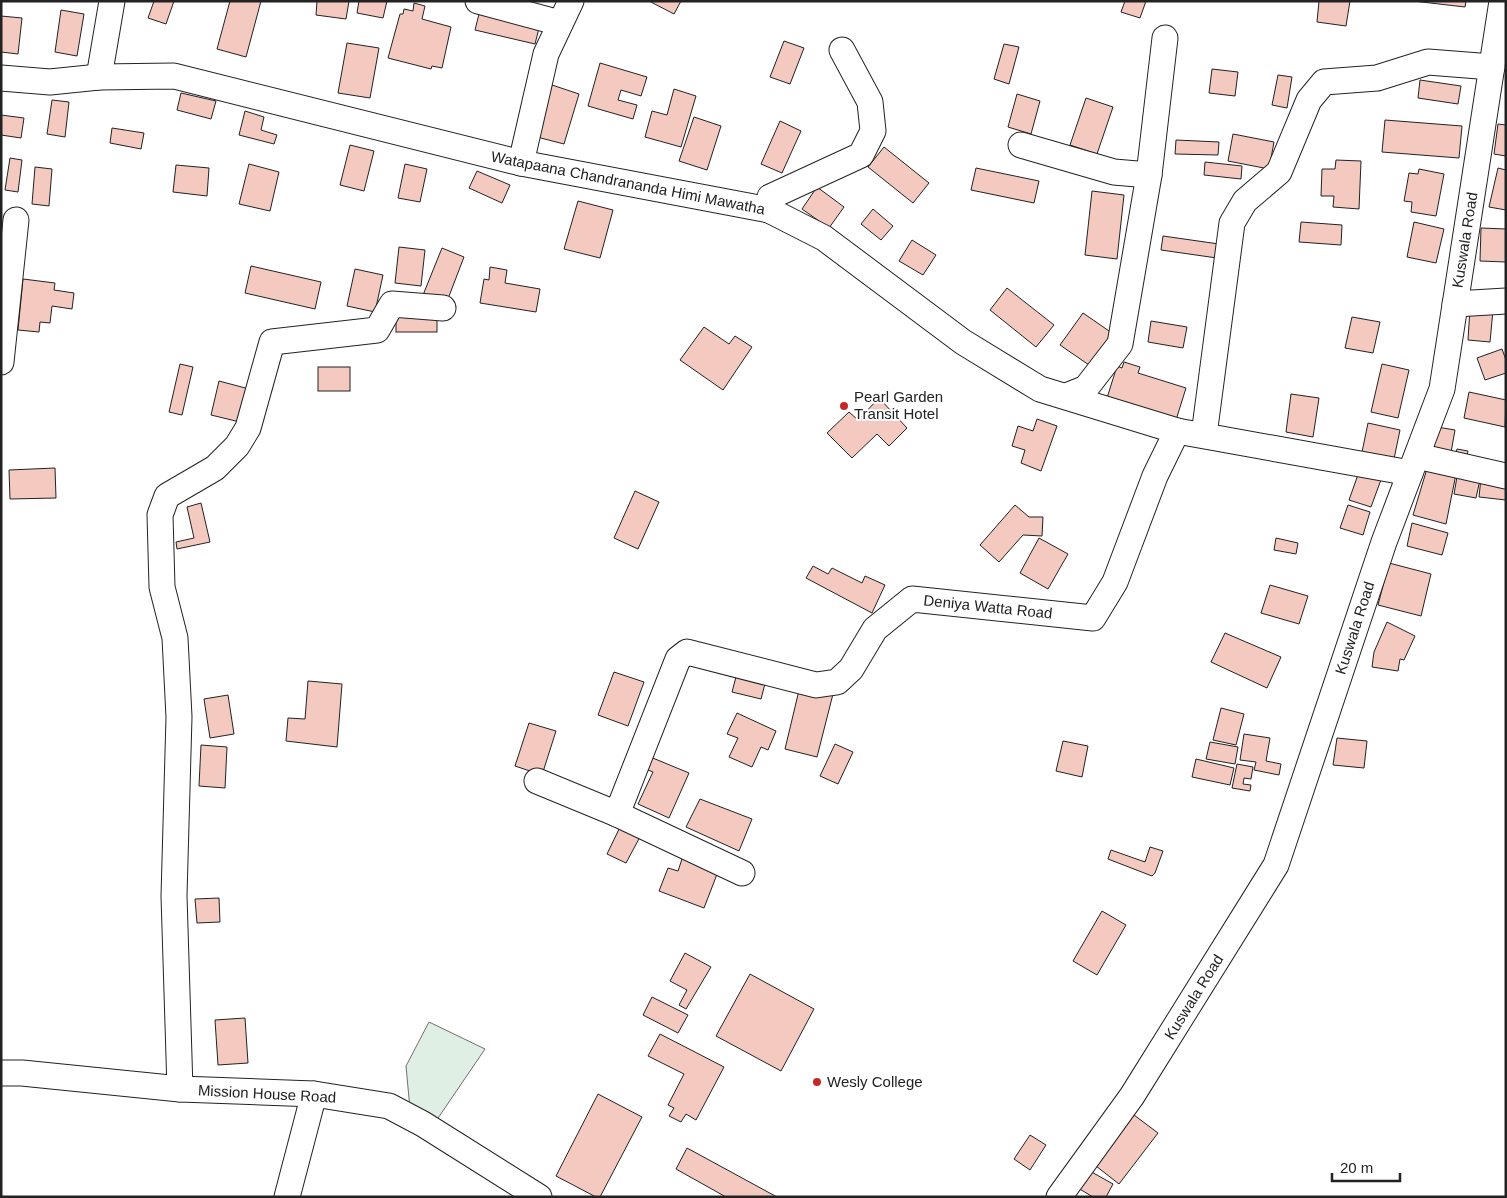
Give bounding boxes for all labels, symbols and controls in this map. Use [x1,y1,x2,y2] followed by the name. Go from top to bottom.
[490,148,767,218] street label: Watapaana Chandrananda Himi Mawatha
[1449,191,1480,289] street label: Kuswala Road
[854,388,943,422] place label: Pearl Garden Transit Hotel
[838,400,850,412] marker: Pearl Garden Transit Hotel
[1331,579,1378,676] street label: Kuswala Road
[923,591,1053,622] street label: Deniya Watta Road
[1161,951,1226,1042] street label: Kuswala Road
[827,1073,923,1090] place label: Wesly College
[811,1076,823,1088] marker: Wesly College
[197,1081,337,1106] street label: Mission House Road
[1332,1150,1400,1182] scale bar
[1340,1159,1373,1176] text: 20 m

